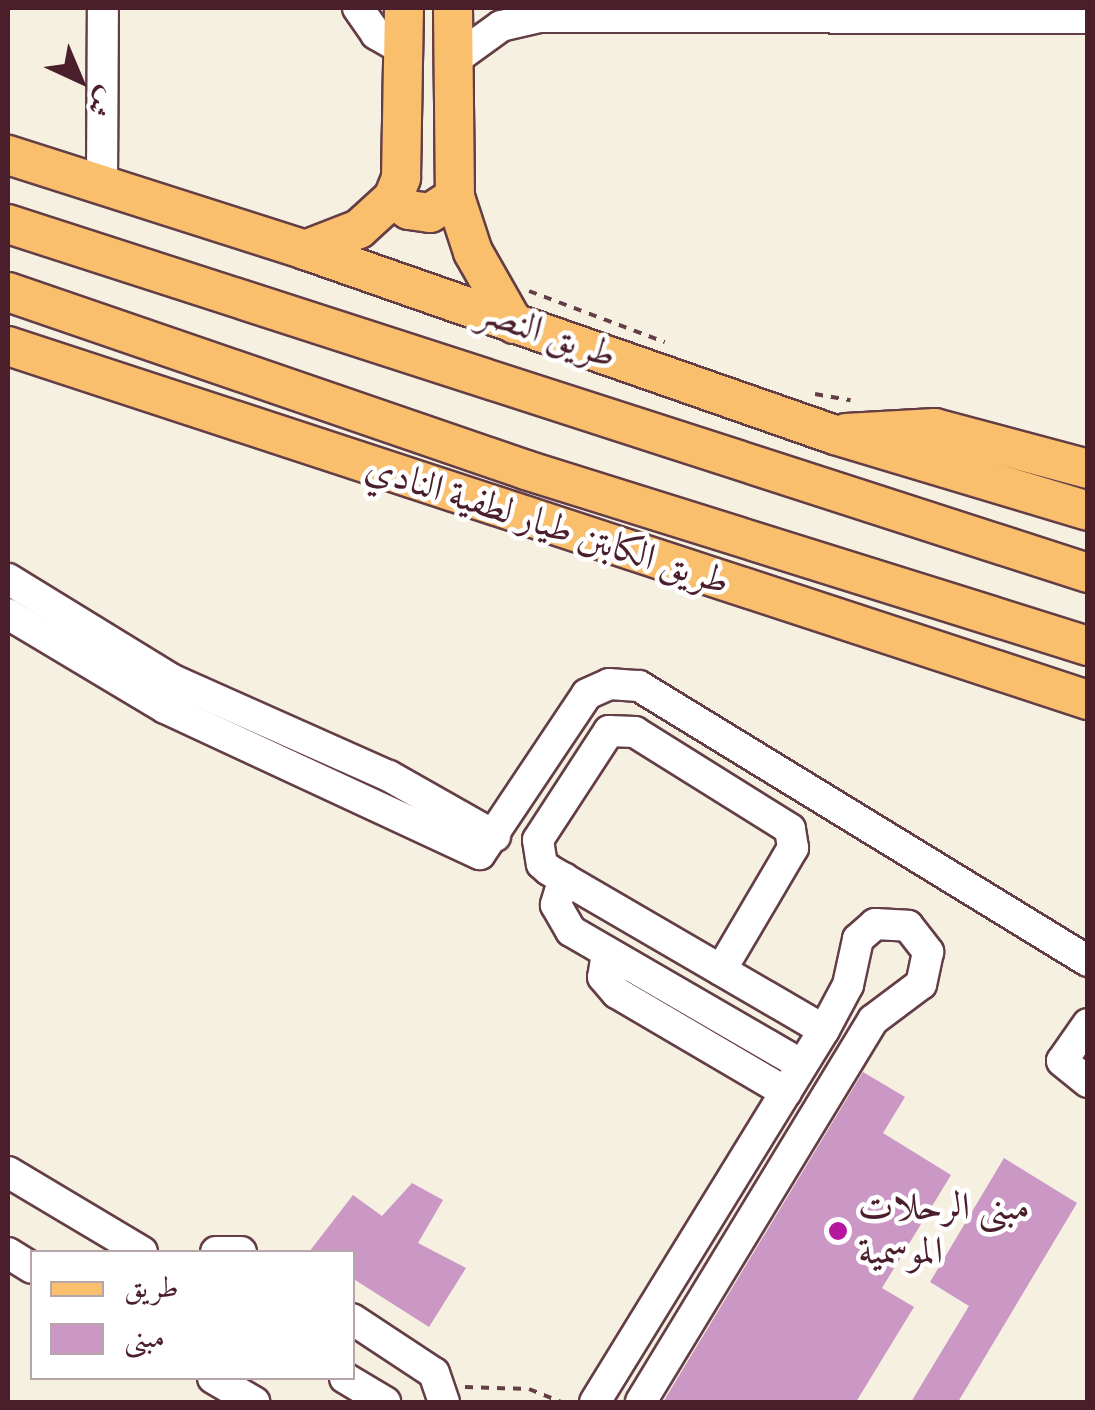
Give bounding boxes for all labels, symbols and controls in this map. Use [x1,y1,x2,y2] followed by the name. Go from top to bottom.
[30,30,130,130] north arrow
[79,80,123,124] text: ش
[472,290,622,380] street label: طريق النصر
[359,446,735,606] street label: طريق الكابتن طيار لطفية النادي
[858,1186,1030,1276] place label: مبنى الرحلات الموسمية
[827,1220,849,1242] marker: مبنى الرحلات الموسمية
[30,1250,355,1380] legend
[124,1270,179,1307] text: طريق
[124,1320,165,1357] text: مبنى

